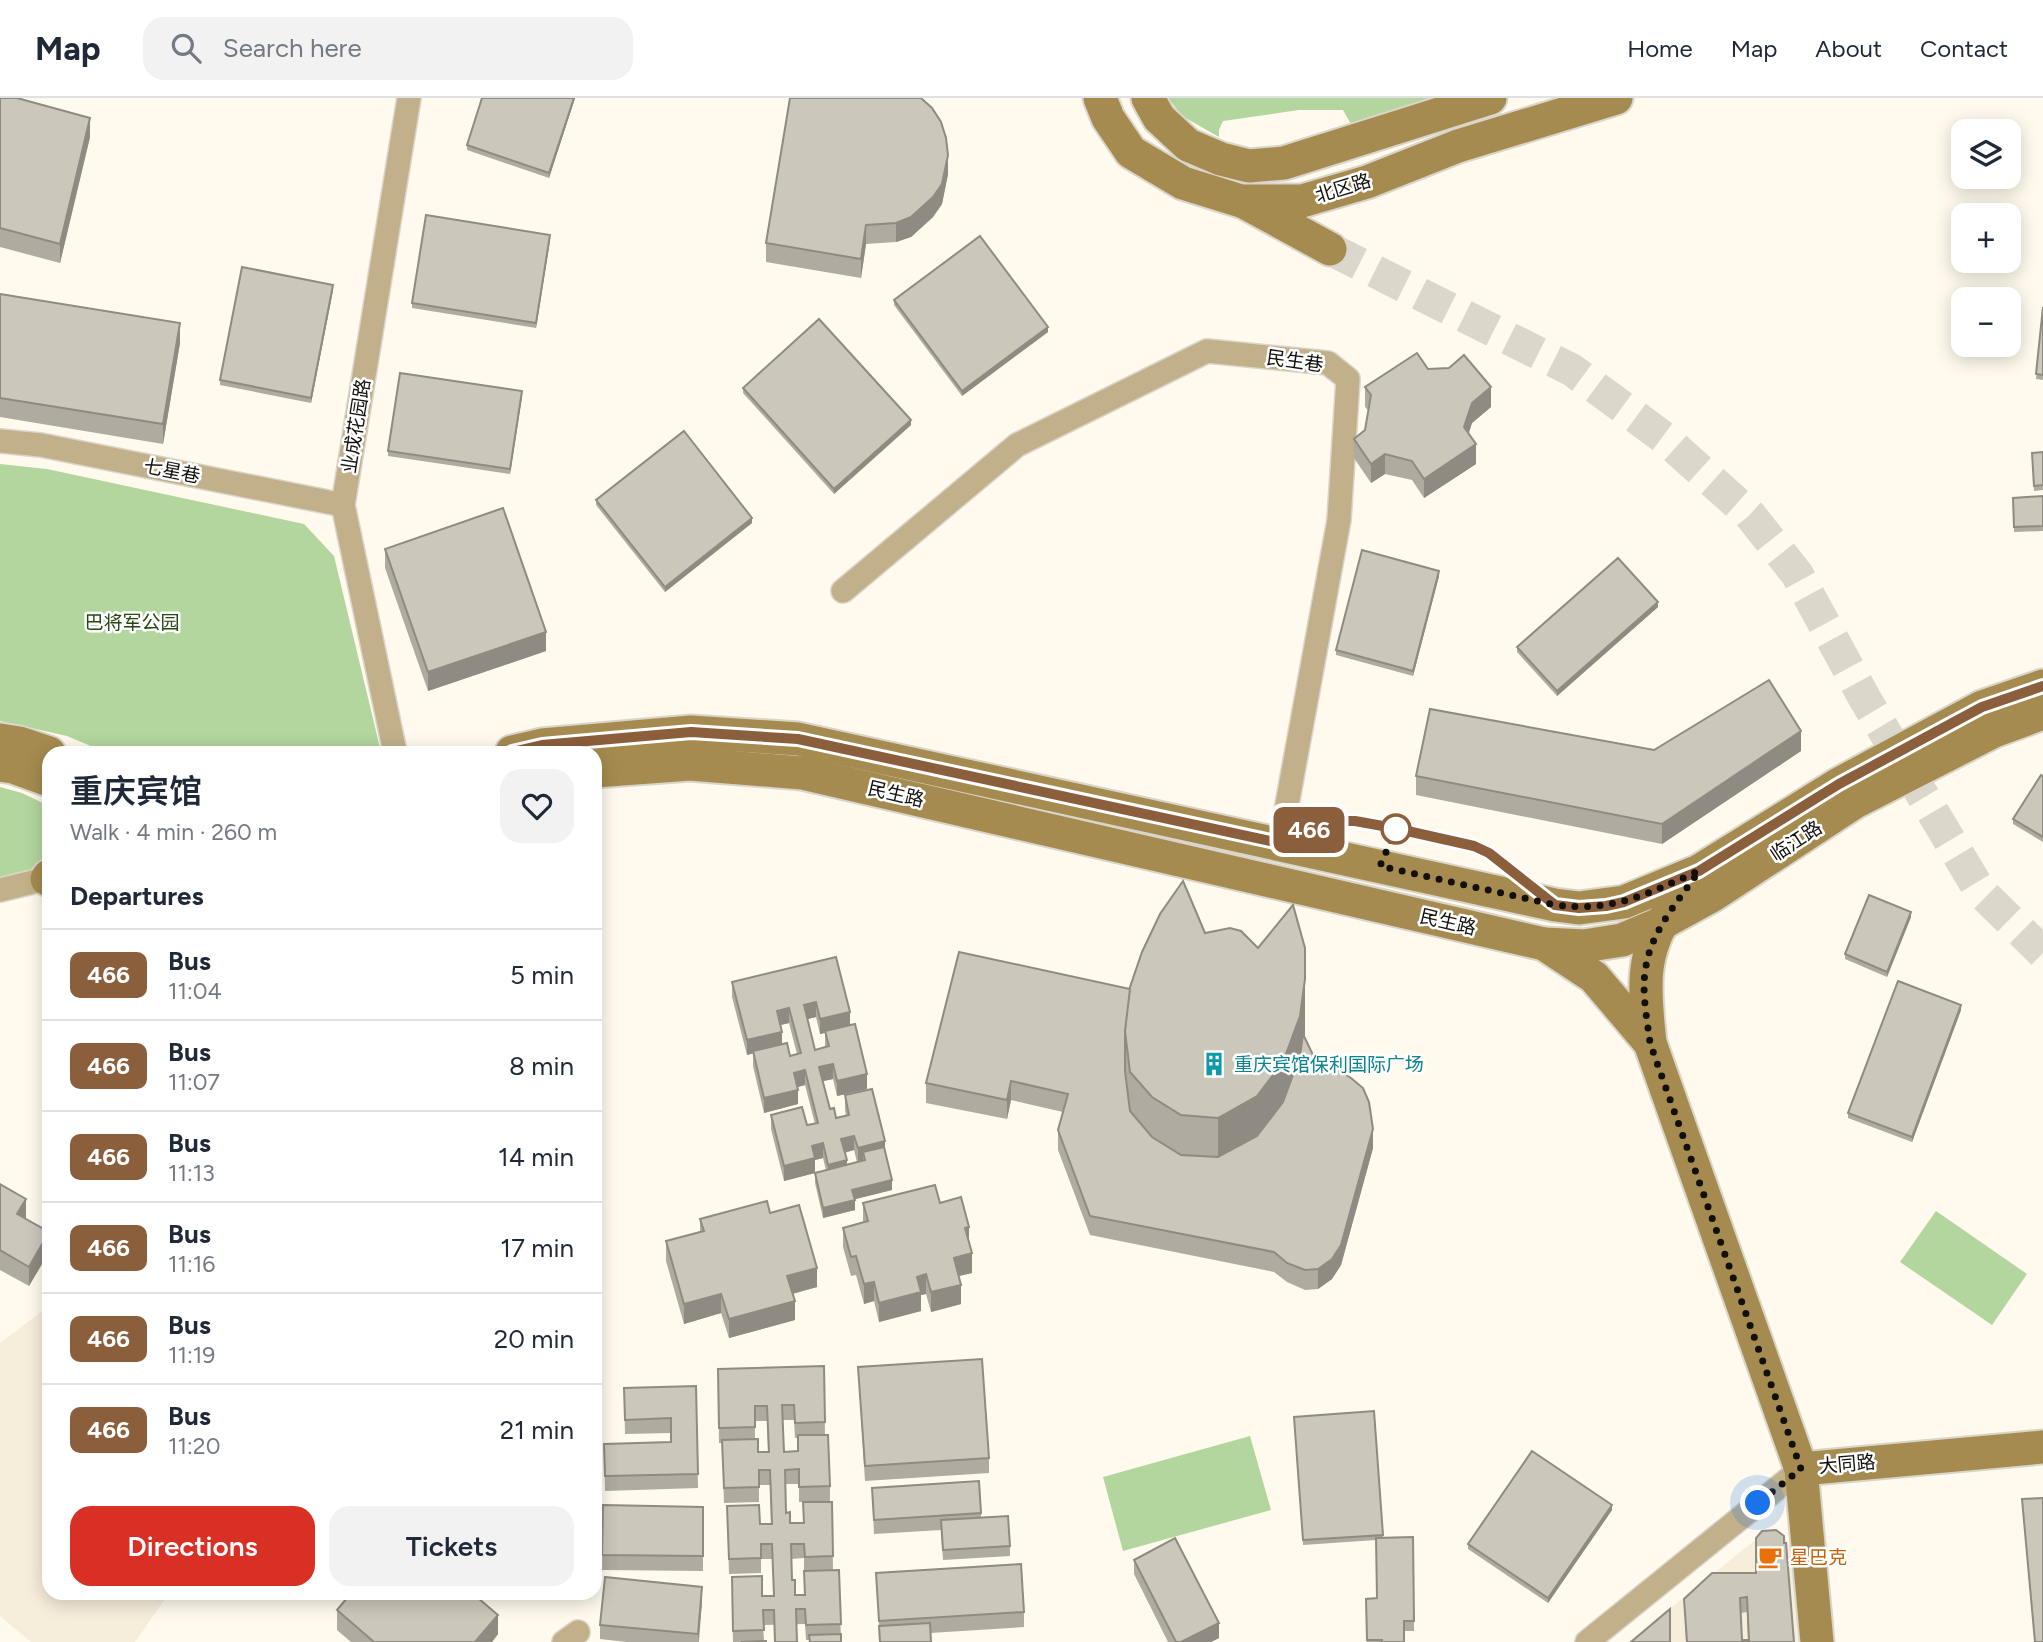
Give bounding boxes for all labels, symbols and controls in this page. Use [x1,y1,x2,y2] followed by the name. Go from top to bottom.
[143,17,633,80] search box
[35,29,101,68] text: Map
[167,29,205,67] icon: search
[223,32,362,64] text: Search here
[1627,34,1693,63] text: Home
[1731,34,1777,63] text: Map
[1815,34,1882,63] text: About
[1920,34,2008,63] text: Contact
[1951,119,2021,357] map controls
[1951,119,2021,189] button: layers
[1312,169,1374,207] street label: 北区路
[1951,203,2021,273] button: +
[1951,287,2021,357] button: −
[1265,346,1325,376] street label: 民生巷
[337,377,375,475] street label: 业成花园路
[142,454,202,488] street label: 七星巷
[84,611,180,634] park label: 巴将军公园
[500,769,574,843] button: heart
[70,772,202,811] text: 重庆宾馆
[866,776,926,812] street label: 民生路
[1269,807,1349,853] line badge: 466
[1381,814,1411,844] unlabelled marker
[1287,815,1331,844] text: 466
[1766,816,1826,866] street label: 临江路
[70,818,277,846] text: Walk · 4 min · 260 m
[70,880,204,912] text: Departures
[1418,904,1478,940] street label: 民生路
[168,945,211,977] text: Bus
[510,959,574,991] text: 5 min
[87,960,130,989] text: 466
[168,977,222,1005] text: 11:04
[168,1036,211,1068] text: Bus
[509,1050,574,1082] text: 8 min
[1200,1050,1228,1078] building icon: 重庆宾馆保利国际广场
[87,1051,130,1080] text: 466
[1234,1053,1424,1076] place label: 重庆宾馆保利国际广场
[168,1068,220,1096] text: 11:07
[168,1127,211,1159] text: Bus
[498,1141,574,1173] text: 14 min
[87,1142,130,1171] text: 466
[168,1159,215,1187] text: 11:13
[168,1218,211,1250] text: Bus
[500,1232,574,1264] text: 17 min
[87,1233,130,1262] text: 466
[168,1250,215,1278] text: 11:16
[168,1309,211,1341] text: Bus
[494,1323,574,1355] text: 20 min
[87,1324,130,1353] text: 466
[168,1341,215,1369] text: 11:19
[168,1400,211,1432] text: Bus
[500,1414,574,1446] text: 21 min
[87,1415,130,1444] text: 466
[168,1432,220,1460] text: 11:20
[1818,1450,1876,1478] street label: 大同路
[1740,1485,1775,1520] your location
[70,1506,315,1586] button: Directions
[329,1506,574,1586] button: Tickets
[1756,1543,1784,1571] cafe icon: 星巴克
[1790,1546,1847,1569] place label: 星巴克

